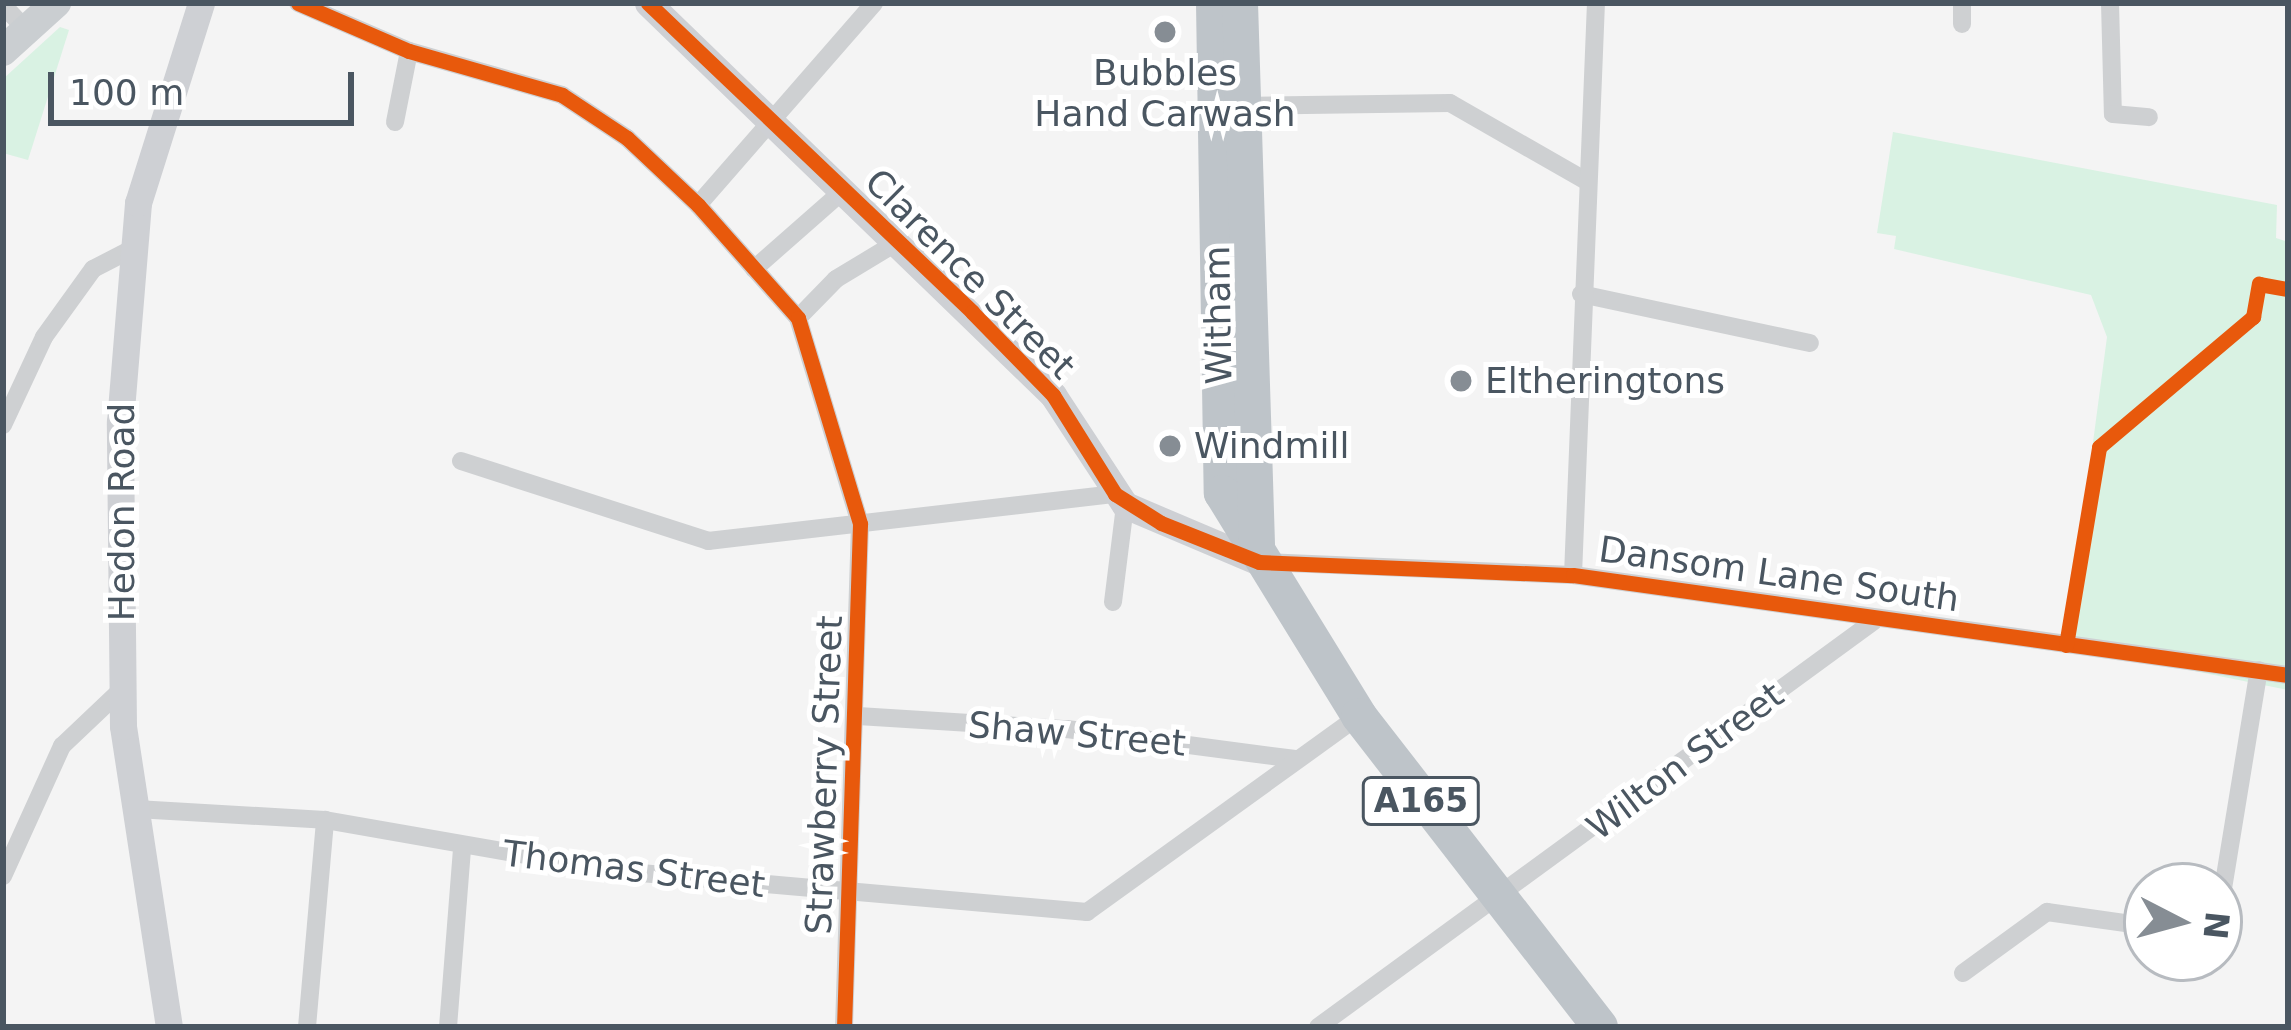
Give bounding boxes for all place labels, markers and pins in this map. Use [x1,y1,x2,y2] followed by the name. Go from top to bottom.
[1152,19,1178,45] marker: Bubbles Hand Carwash
[1034,50,1296,135] place label: Bubbles Hand Carwash
[1485,359,1725,403] place label: Eltheringtons
[1448,368,1474,394] marker: Eltheringtons
[1194,424,1350,468] place label: Windmill
[1157,433,1183,459] marker: Windmill

